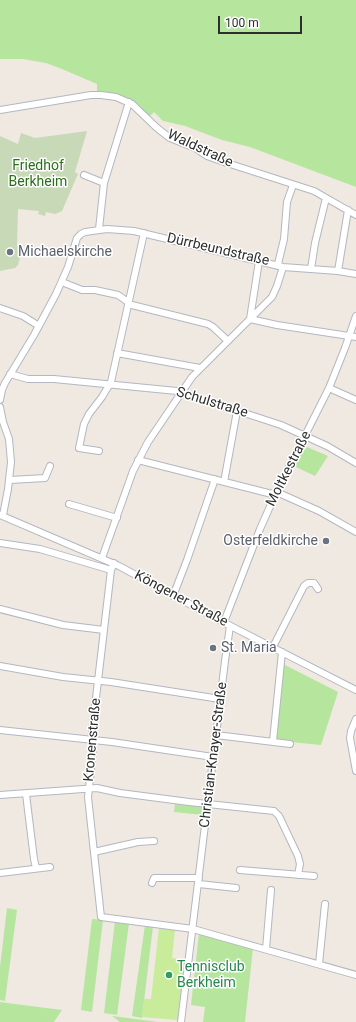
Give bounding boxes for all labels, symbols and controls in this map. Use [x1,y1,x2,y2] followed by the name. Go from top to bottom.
[220,8,304,34] scale bar
[225,16,259,30] text: 100 m
[164,126,236,172] street label: Waldstraße
[9,158,67,190] park label: Friedhof Berkheim
[165,230,271,270] street label: Dürrbeundstraße
[18,244,112,260] place label: Michaelskirche
[5,247,15,257] marker: Michaelskirche
[174,384,250,422] street label: Schulstraße
[263,429,315,509] street label: Moltkestraße
[223,533,318,549] place label: Osterfeldkirche
[321,536,331,546] marker: Osterfeldkirche
[131,567,231,631] street label: Köngener Straße
[221,640,277,656] place label: St. Maria
[208,643,218,653] marker: St. Maria
[197,681,231,829] street label: Christian-Knayer-Straße
[81,697,105,783] street label: Kronenstraße
[177,959,245,992] place label: Tennisclub Berkheim
[164,970,174,980] marker: Tennisclub Berkheim

